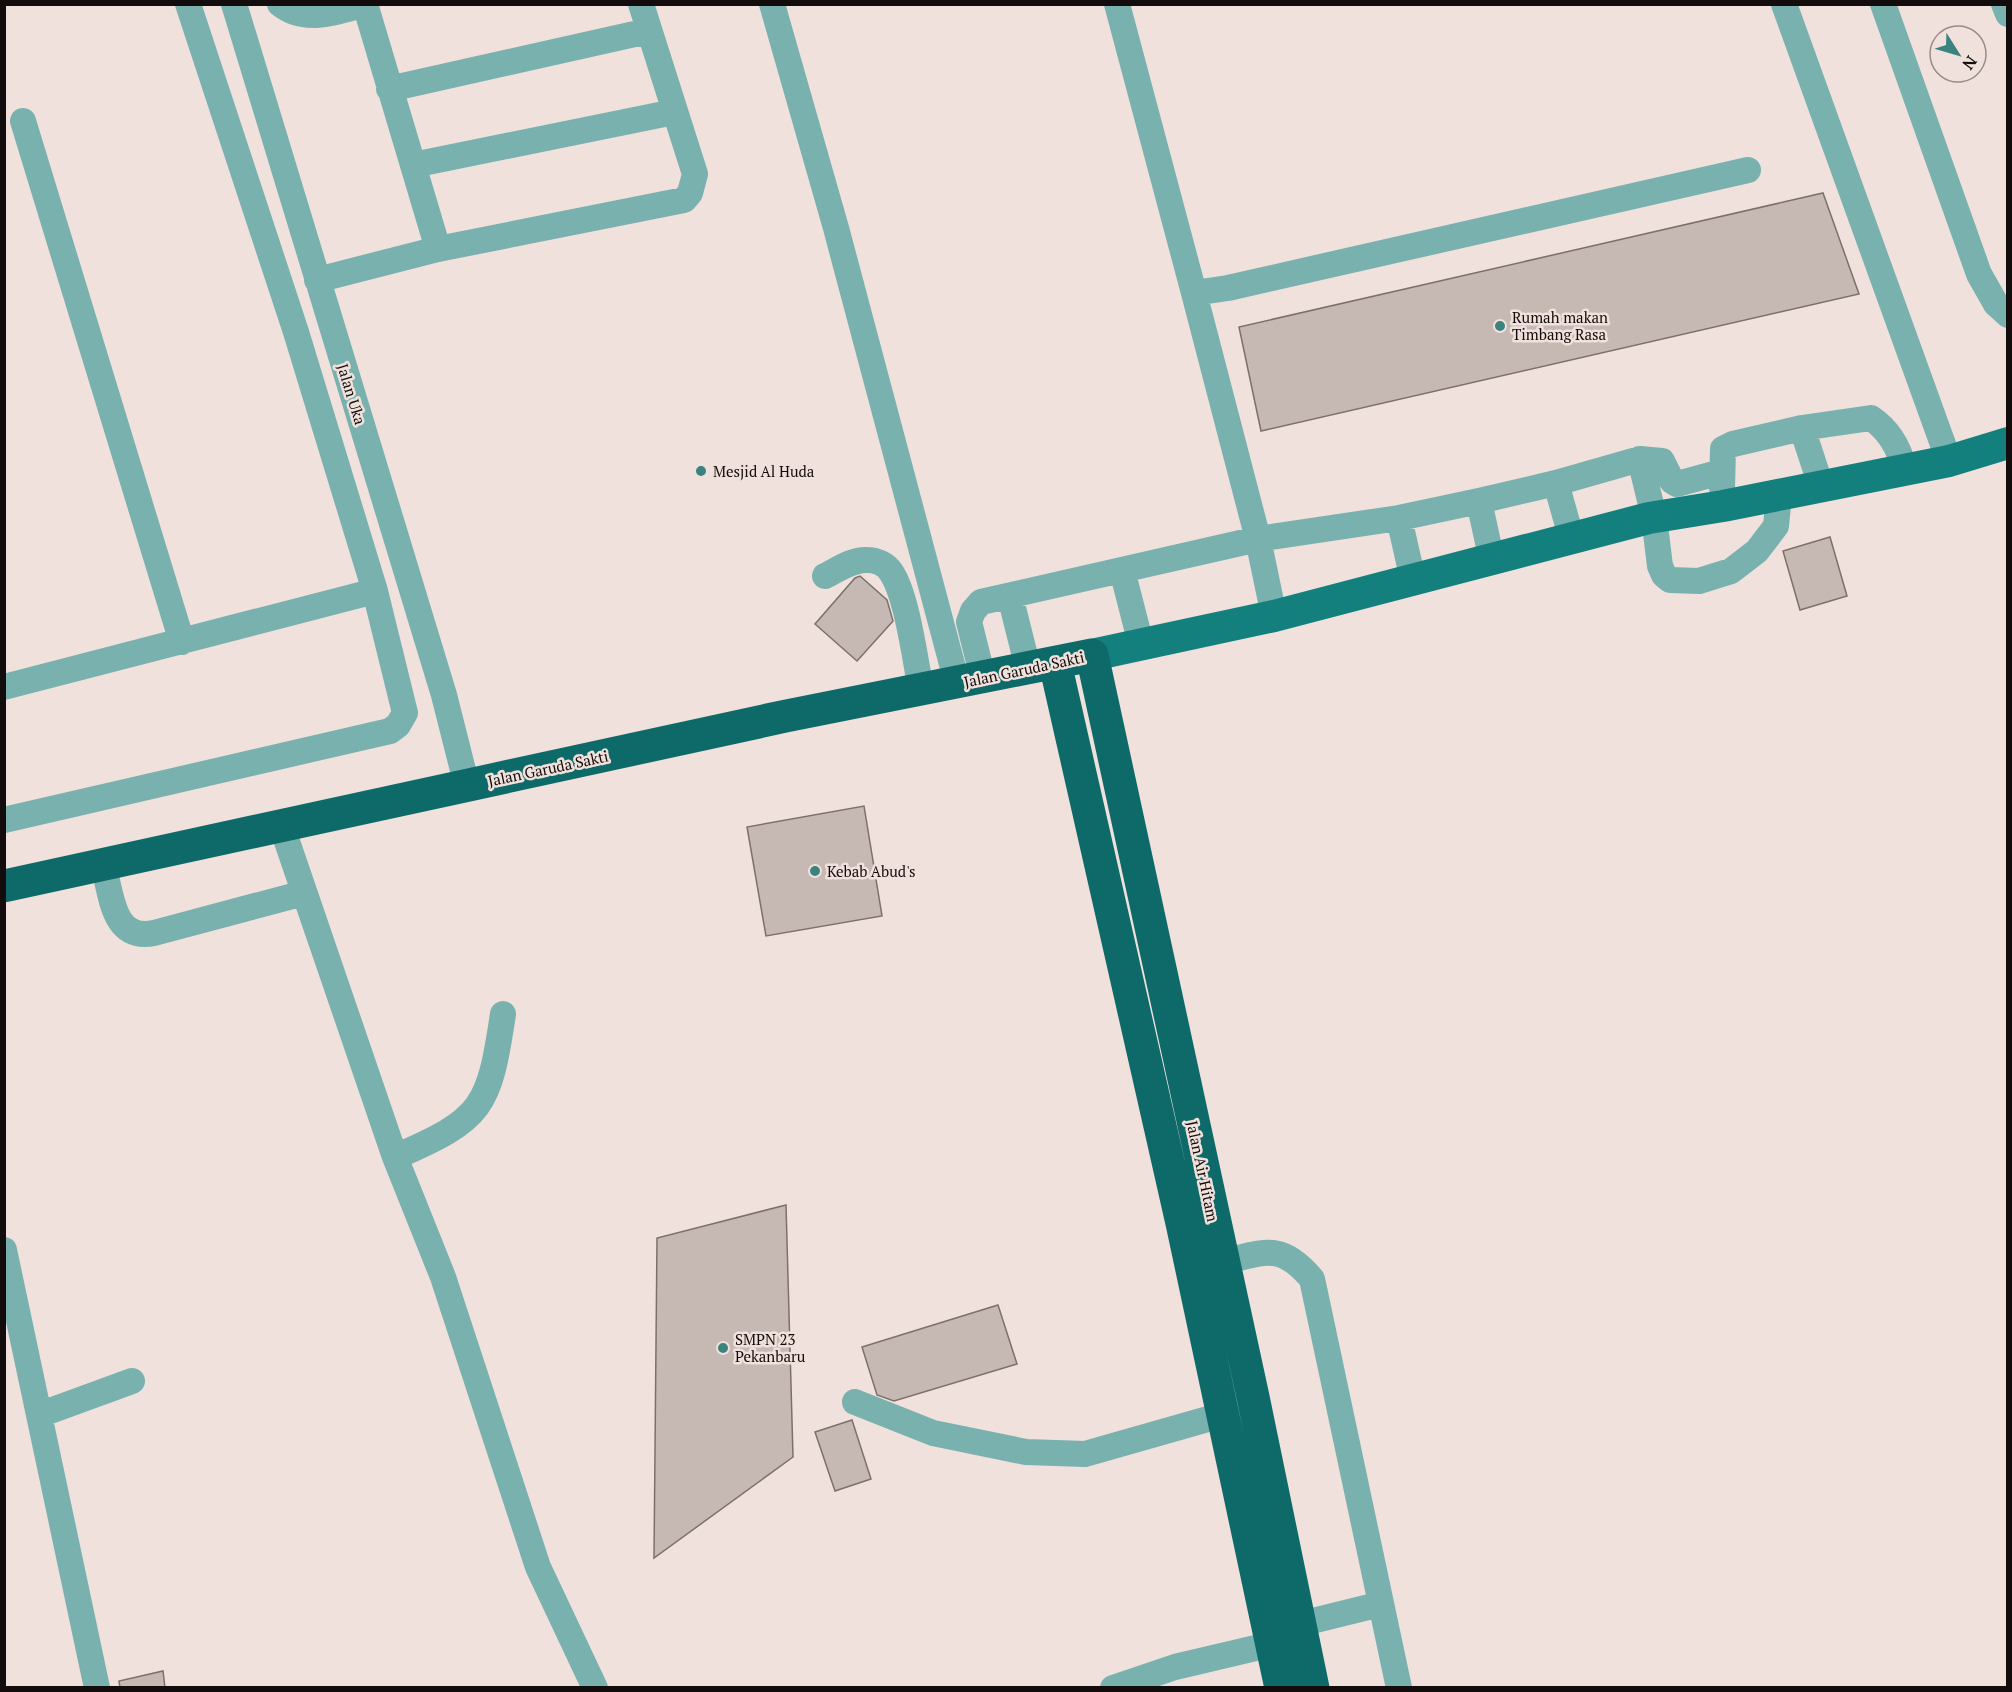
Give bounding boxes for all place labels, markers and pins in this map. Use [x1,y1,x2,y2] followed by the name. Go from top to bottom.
[1512,307,1608,344] place label: Rumah makan Timbang Rasa
[1493,319,1507,333] marker: Rumah makan Timbang Rasa
[713,461,815,481] place label: Mesjid Al Huda
[694,464,708,478] marker: Mesjid Al Huda
[827,861,916,881] place label: Kebab Abud's
[808,864,822,878] marker: Kebab Abud's
[735,1329,806,1366] place label: SMPN 23 Pekanbaru
[716,1341,730,1355] marker: SMPN 23 Pekanbaru

